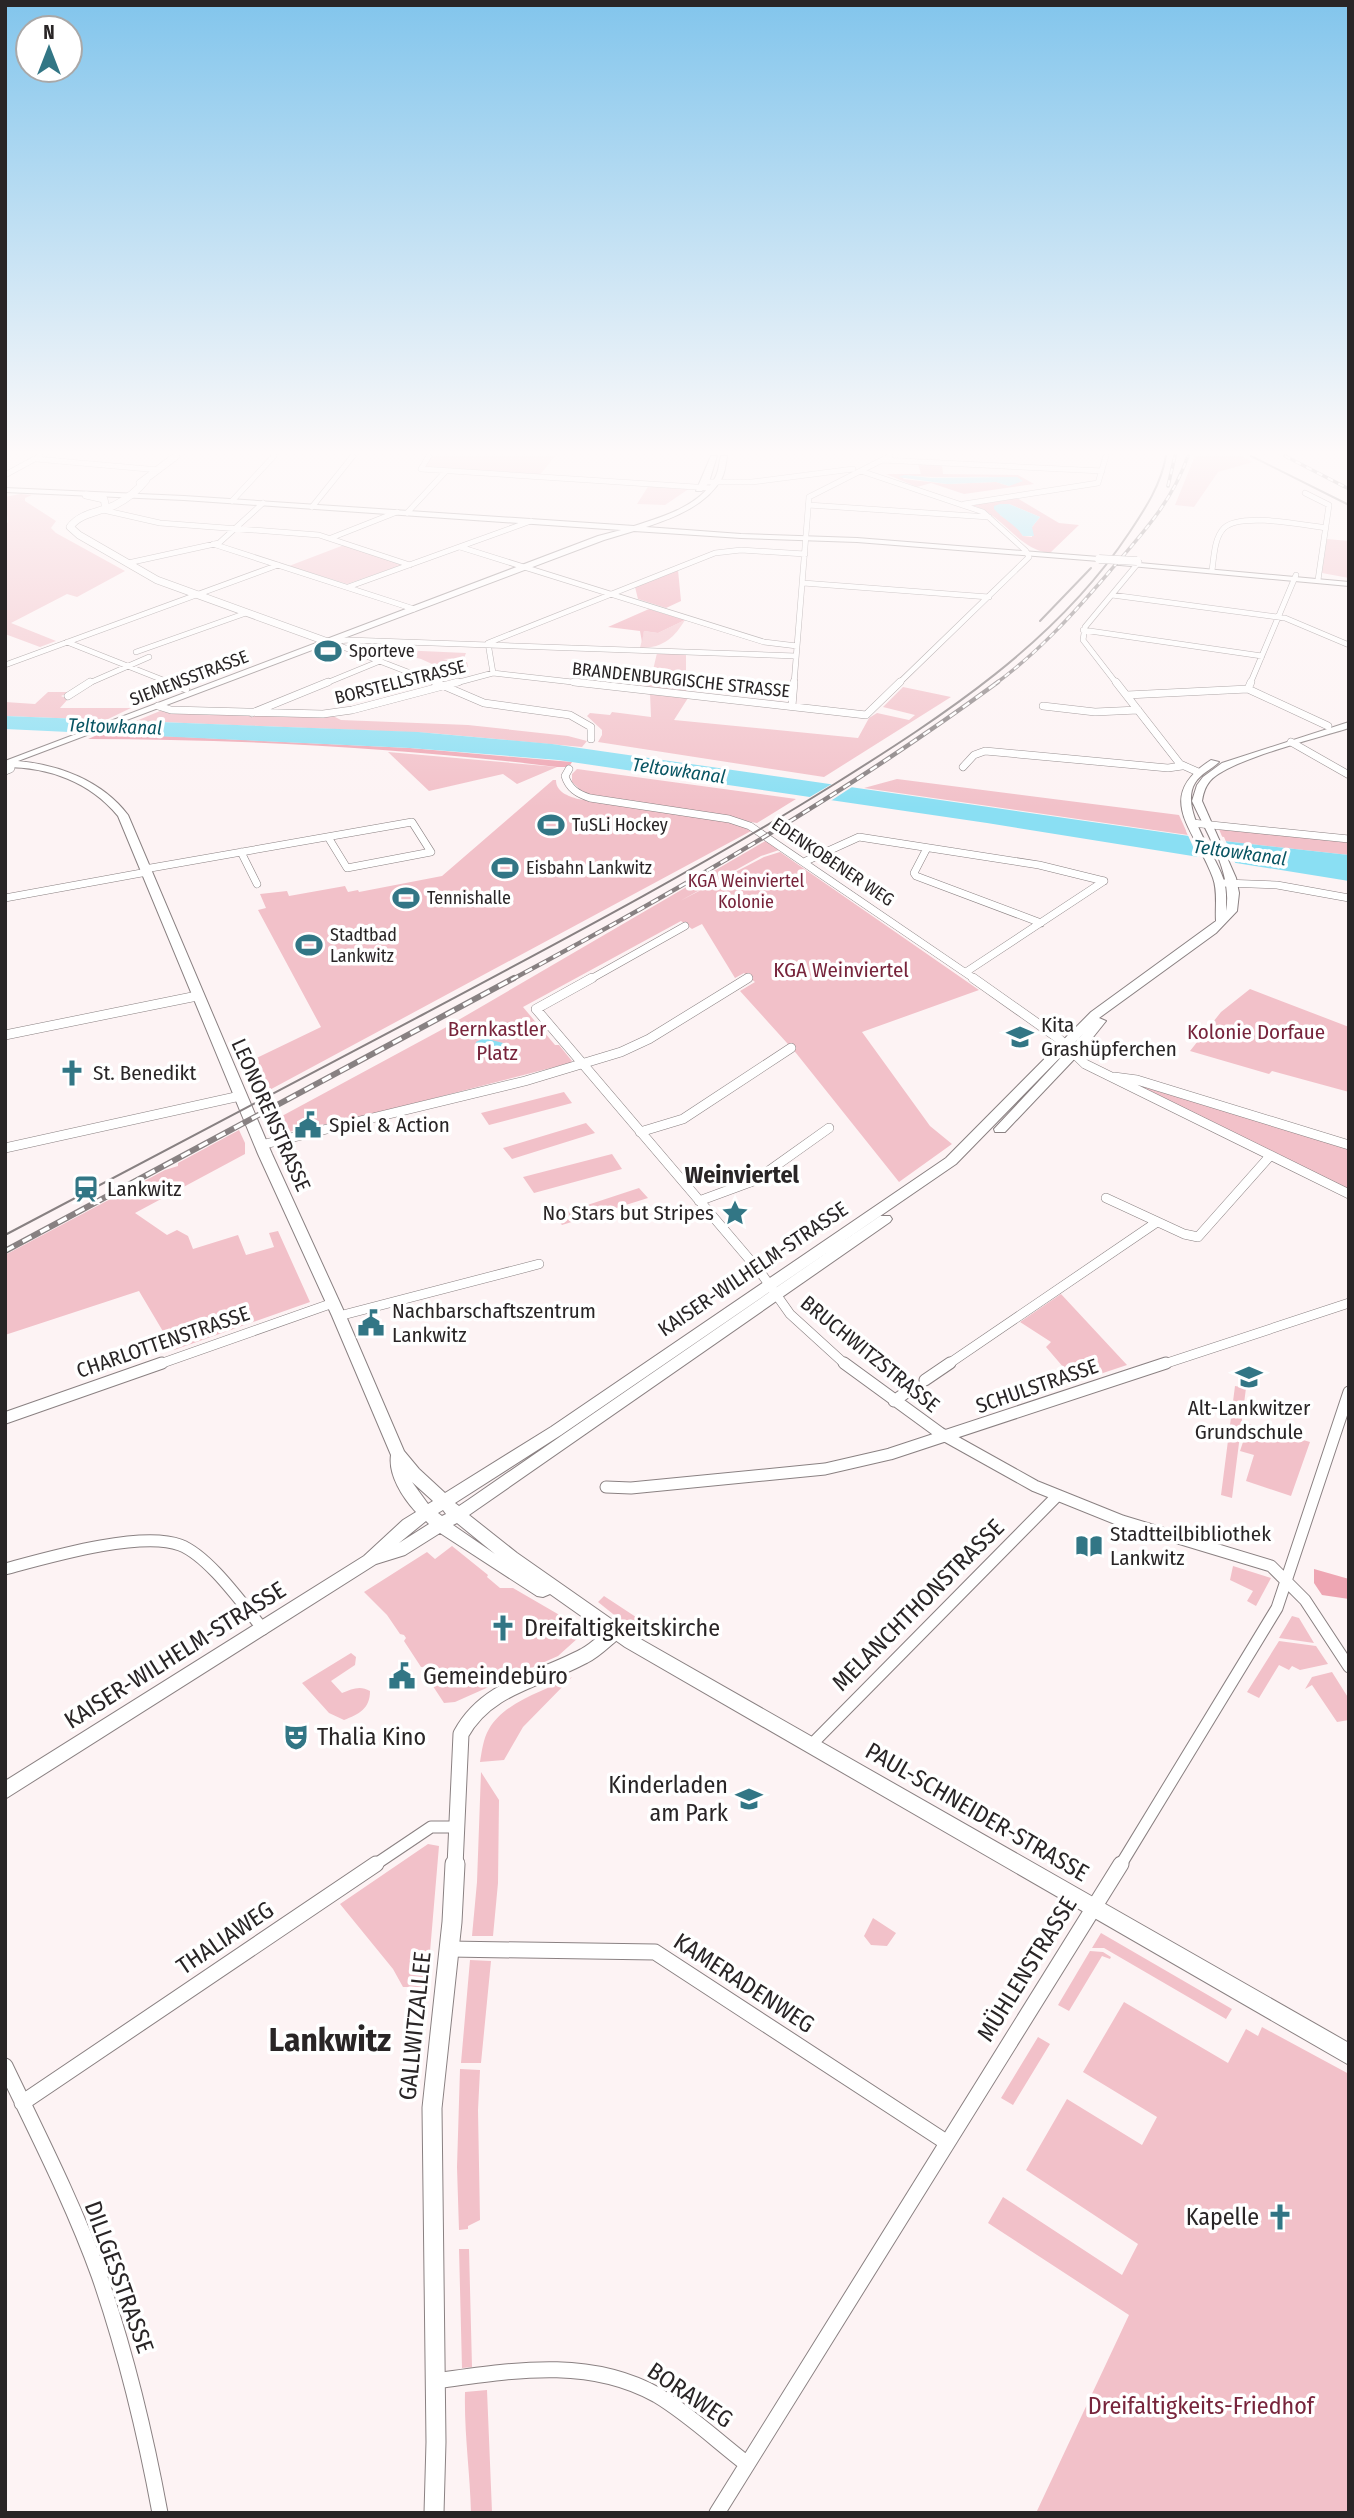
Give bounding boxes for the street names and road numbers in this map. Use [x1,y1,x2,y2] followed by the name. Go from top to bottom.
[127,645,251,711] street label: SIEMENSSTRASSE
[332,655,468,709] street label: BORSTELLSTRASSE
[571,658,791,702] street label: BRANDENBURGISCHE STRASSE
[768,813,898,911] street label: EDENKOBENER WEG
[226,1034,316,1196] street label: LEONORENSTRASSE
[653,1196,853,1342] street label: KAISER-WILHELM-STRASSE
[795,1290,945,1418] street label: BRUCHWITZSTRASSE
[73,1300,253,1384] street label: CHARLOTTENSTRASSE
[972,1353,1102,1419] street label: SCHULSTRASSE
[826,1513,1010,1697] street label: MELANCHTHONSTRASSE
[59,1576,291,1734] street label: KAISER-WILHELM-STRASSE
[860,1737,1094,1887] street label: PAUL-SCHNEIDER-STRASSE
[971,1892,1083,2046] street label: MÜHLENSTRASSE
[171,1895,279,1981] street label: THALIAWEG
[669,1927,819,2039] street label: KAMERADENWEG
[393,1950,437,2102] street label: GALLWITZALLEE
[79,2197,159,2357] street label: DILLGESSTRASSE
[642,2356,738,2434] street label: BORAWEG

